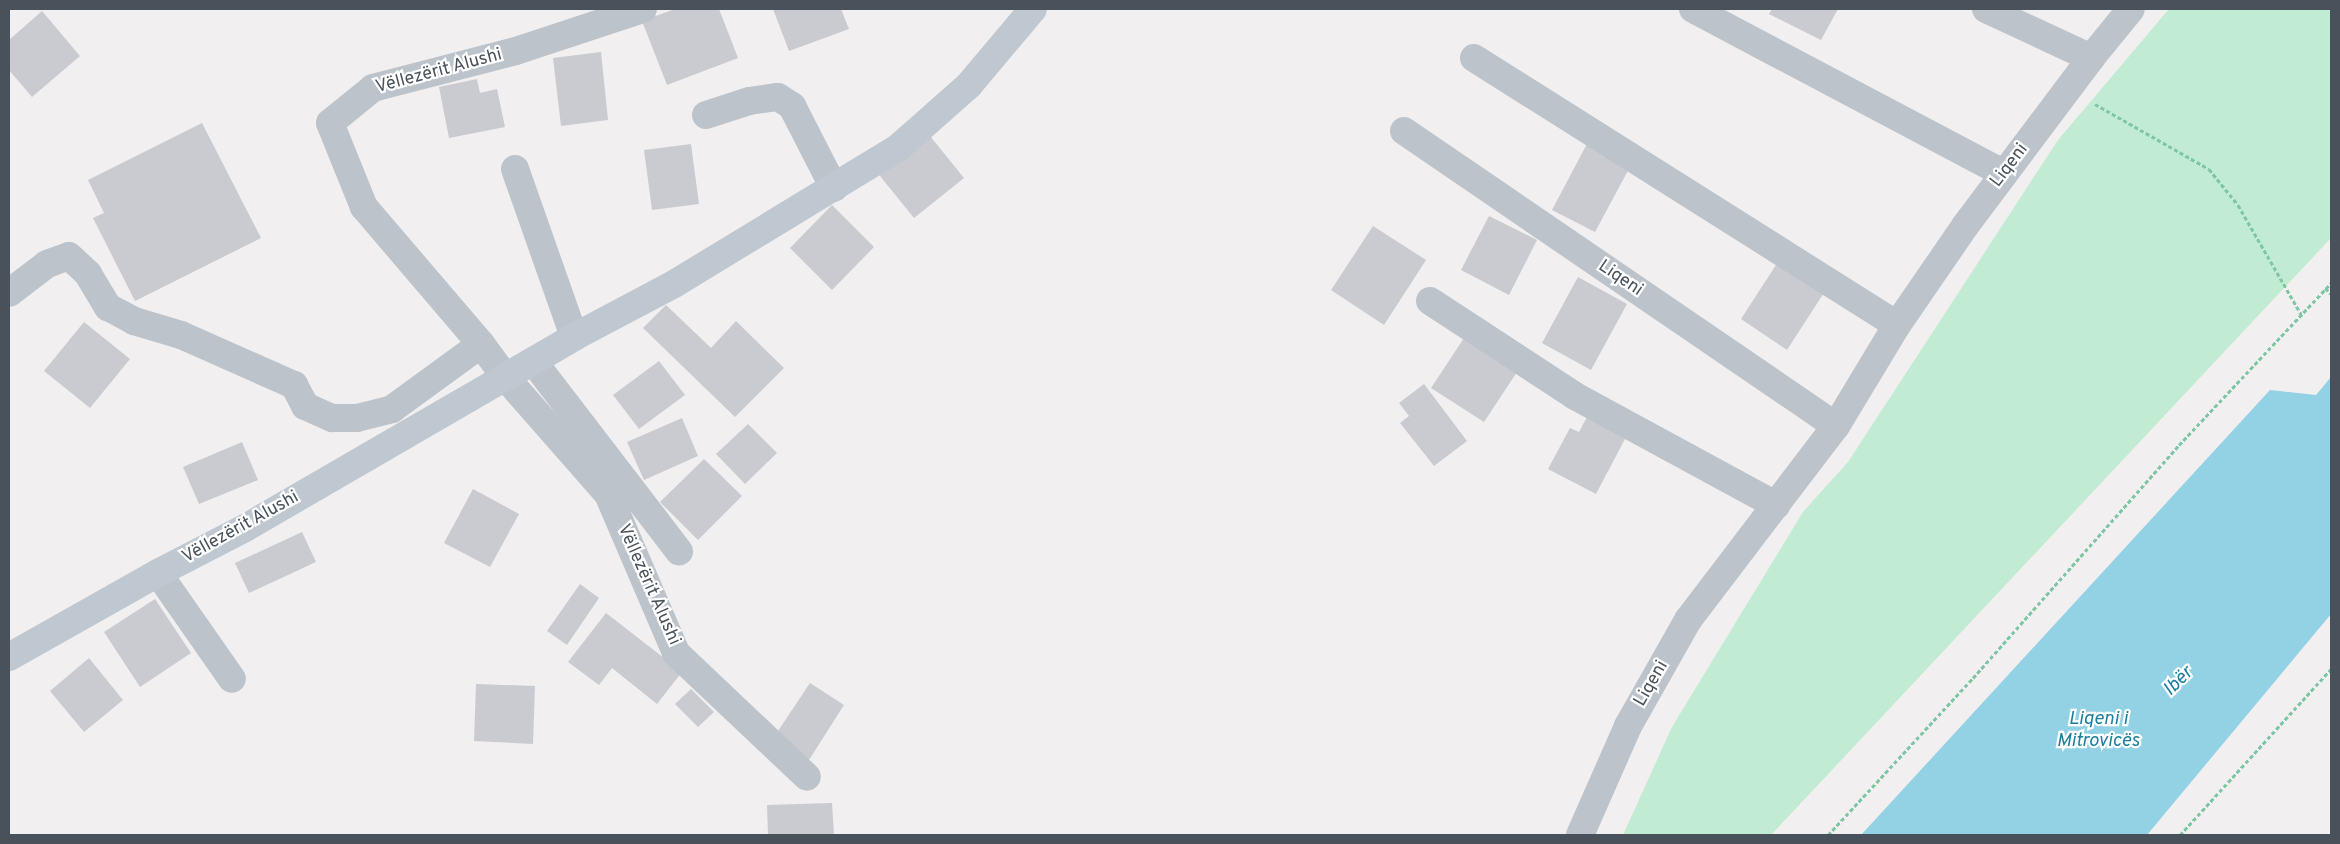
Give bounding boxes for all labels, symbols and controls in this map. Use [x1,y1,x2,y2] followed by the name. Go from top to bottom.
[373,45,505,99] street label: Vëllezërit Alushi
[1987,140,2033,192] street label: Liqeni
[1594,256,1646,302] street label: Liqeni
[179,487,303,569] street label: Vëllezërit Alushi
[612,521,684,649] street label: Vëllezërit Alushi
[1630,657,1674,711] street label: Liqeni
[2159,662,2199,702] water label: Ibër
[2056,709,2140,753] water label: Liqeni i Mitrovicës

